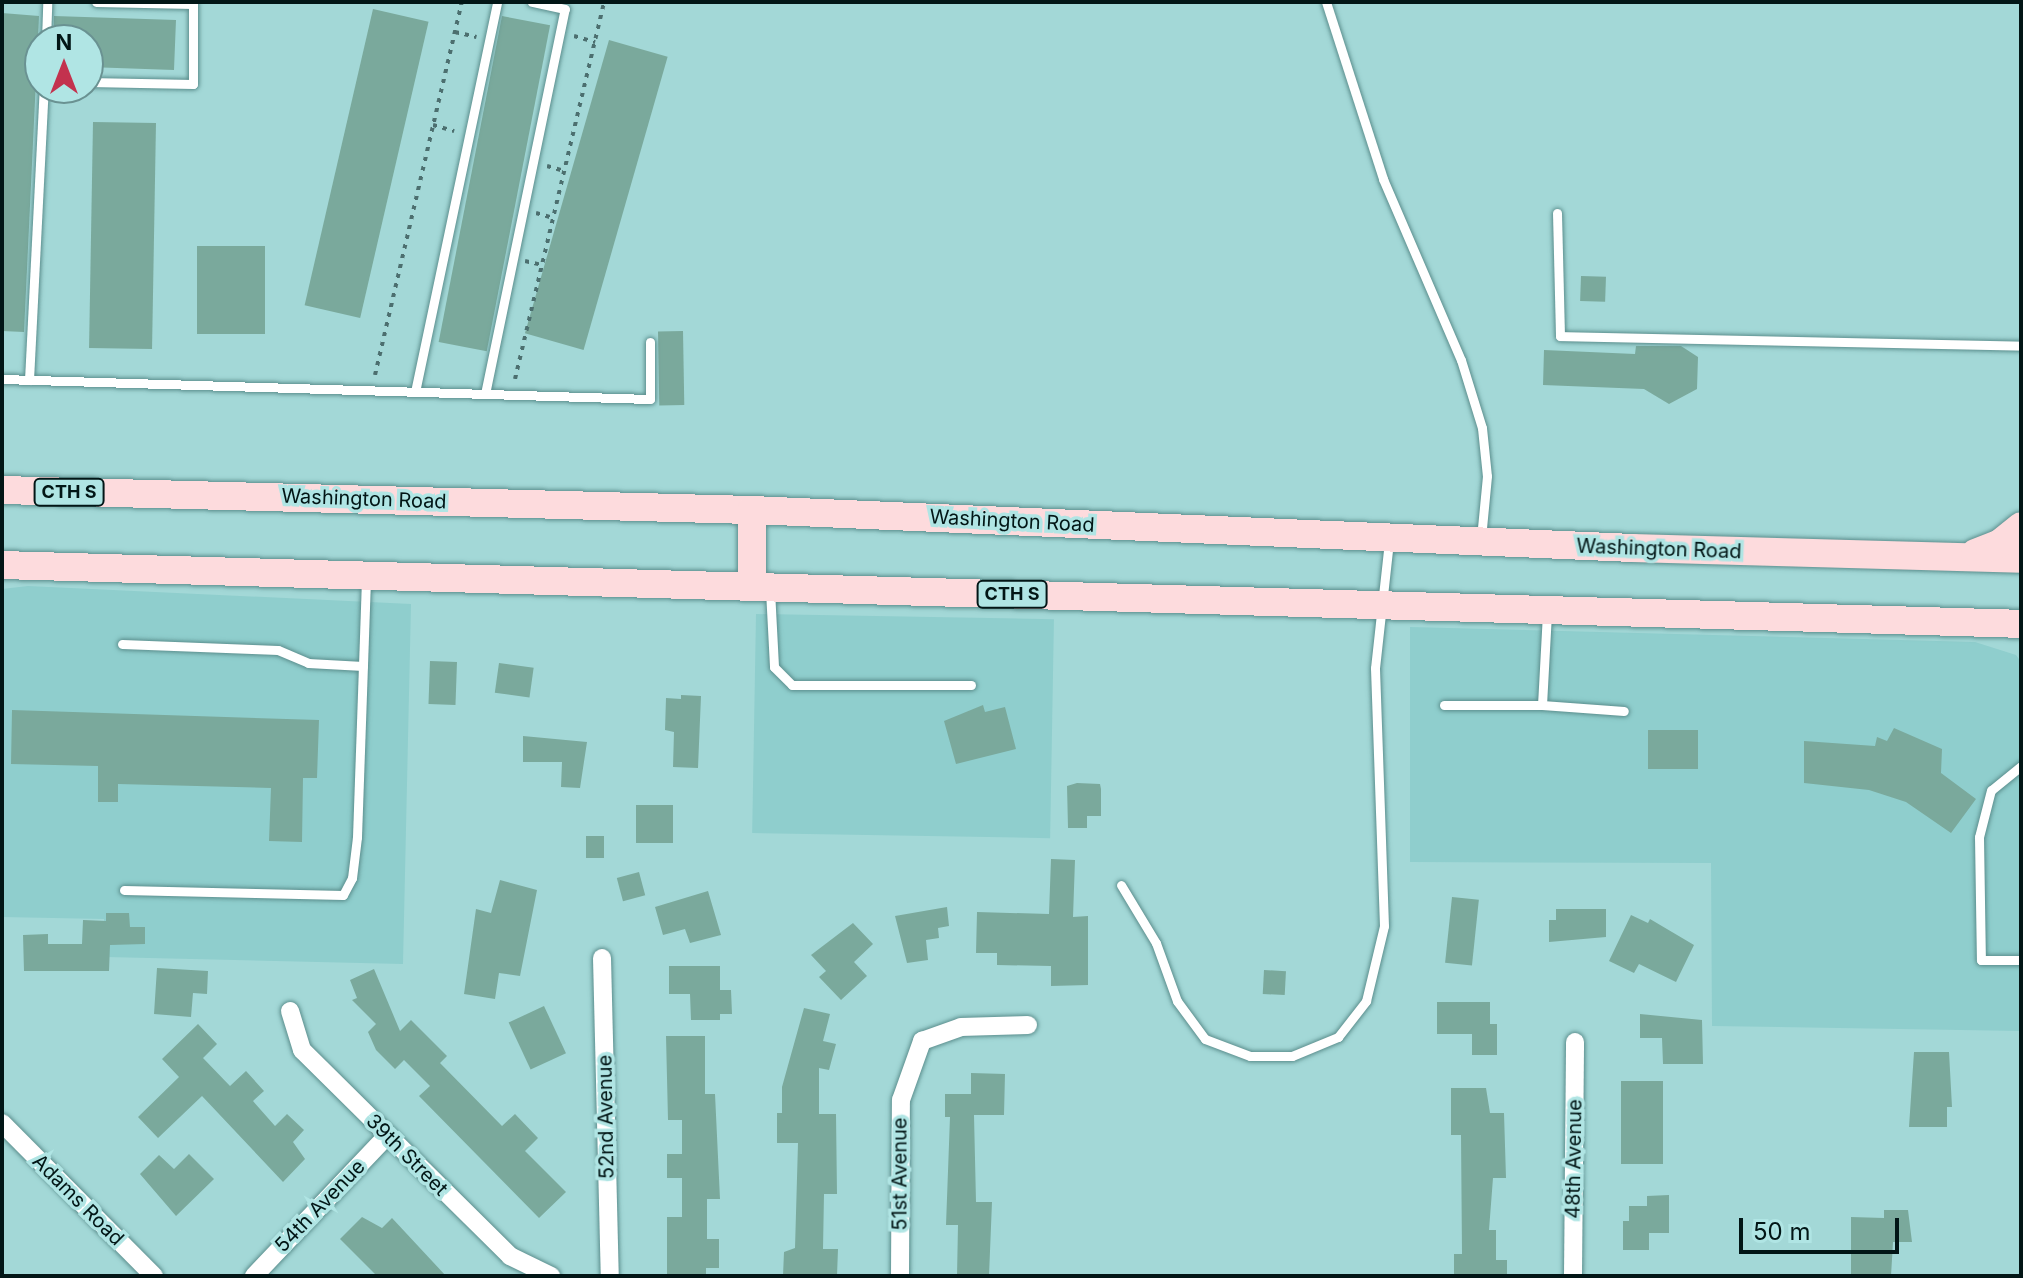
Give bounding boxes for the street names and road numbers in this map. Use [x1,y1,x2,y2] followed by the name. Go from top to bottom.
[33,478,105,506] road number: CTH S
[281,484,447,514] street label: Washington Road
[929,505,1095,537] street label: Washington Road
[1576,534,1742,564] street label: Washington Road
[976,580,1048,608] road number: CTH S
[593,1055,619,1179] street label: 52nd Avenue
[1561,1099,1587,1219] street label: 48th Avenue
[361,1109,453,1201] street label: 39th Street
[888,1117,912,1231] street label: 51st Avenue
[27,1149,129,1251] street label: Adams Road
[270,1155,370,1257] street label: 54th Avenue

